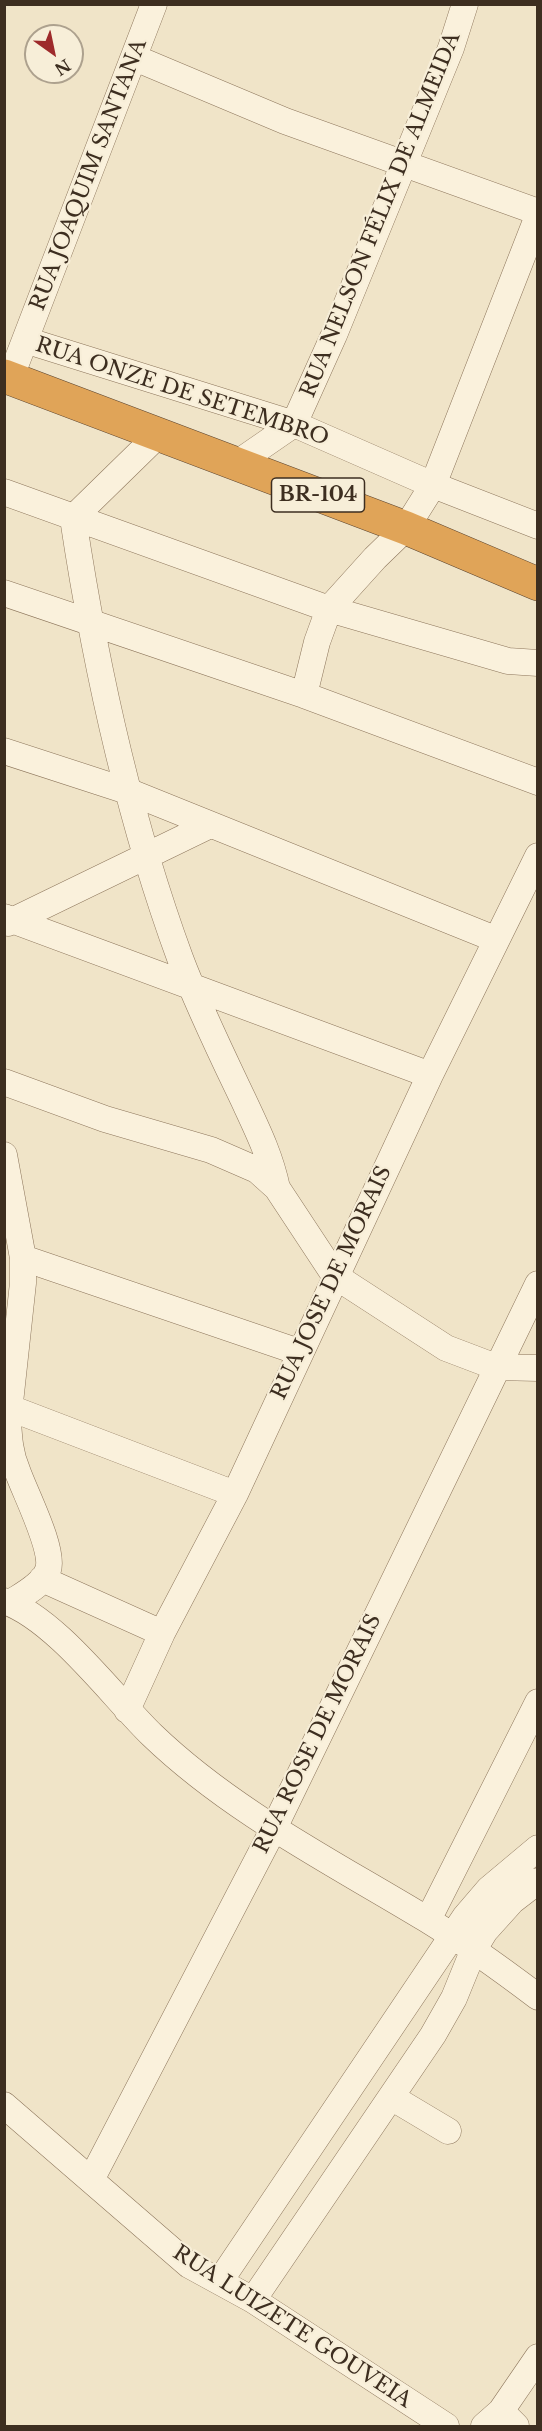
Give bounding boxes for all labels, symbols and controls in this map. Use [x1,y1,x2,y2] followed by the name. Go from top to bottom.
[24,24,84,84] north arrow
[296,29,466,401] street label: RUA NELSON FÉLIX DE ALMEIDA
[25,36,153,314] street label: RUA JOAQUIM SANTANA
[32,333,332,451] street label: RUA ONZE DE SETEMBRO
[272,478,364,512] road number: BR-104
[267,1162,397,1404] street label: RUA JOSE DE MORAIS
[249,1610,387,1858] street label: RUA ROSE DE MORAIS
[168,2240,416,2414] street label: RUA LUIZETE GOUVEIA

